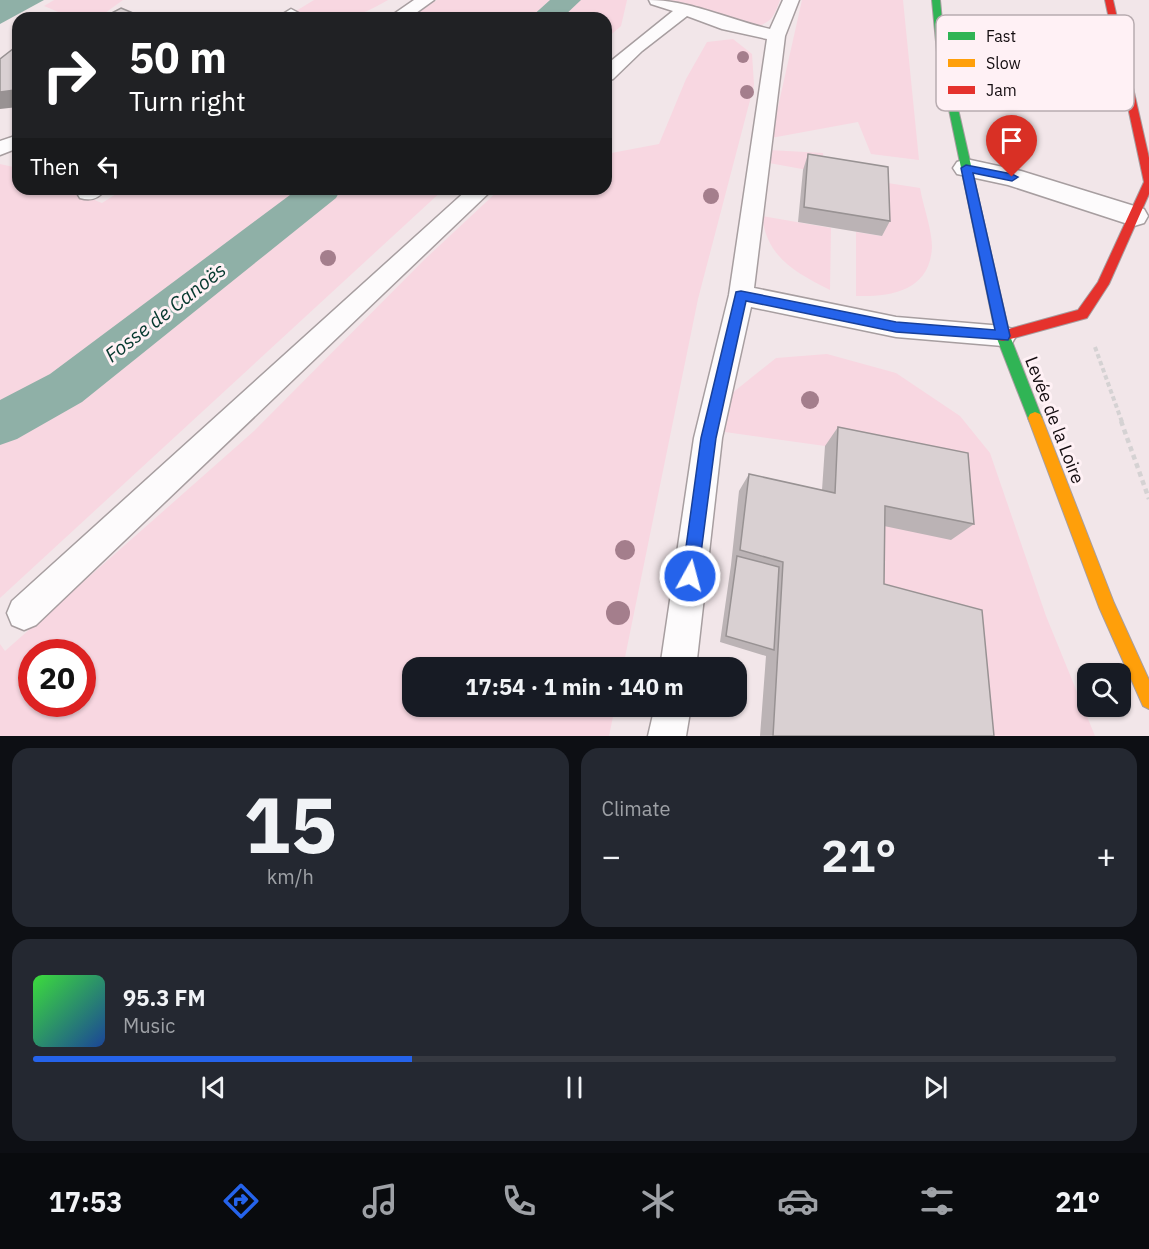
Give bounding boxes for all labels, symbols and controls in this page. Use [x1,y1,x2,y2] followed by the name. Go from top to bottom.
[936,15,1134,111] legend
[986,26,1016,46] text: Fast
[129,30,227,85] text: 50 m
[30,36,108,114] icon: right
[986,53,1021,73] text: Slow
[986,80,1017,100] text: Jam
[129,83,246,118] text: Turn right
[986,115,1037,177] pin
[995,124,1028,157] icon: arrive
[92,150,125,183] icon: left
[30,152,80,181] text: Then
[99,256,231,368] water label: Fosse de Canoës
[1020,353,1090,487] street label: Levée de la Loire
[658,544,722,608] position arrow
[18,639,96,717] speed limit sign: 20
[1077,663,1131,717] map controls
[1077,663,1131,717] button: search
[465,672,684,701] text: 17:54 · 1 min · 140 m
[243,773,337,874] text: 15
[602,795,670,822] text: Climate
[821,826,896,884] text: 21°
[602,834,621,877] text: −
[1096,834,1116,877] text: +
[267,863,314,890] text: km/h
[123,983,206,1012] text: 95.3 FM
[123,1012,175,1039] text: Music
[197,1071,230,1104] icon: previous
[558,1071,591,1104] icon: pause
[919,1071,952,1104] icon: next
[220,1180,262,1222] icon: directions
[359,1180,401,1222] icon: music
[498,1180,540,1222] icon: phone
[637,1180,679,1222] icon: climate
[777,1180,819,1222] icon: car
[916,1180,958,1222] icon: filters
[49,1184,122,1219] text: 17:53
[1055,1184,1100,1219] text: 21°

